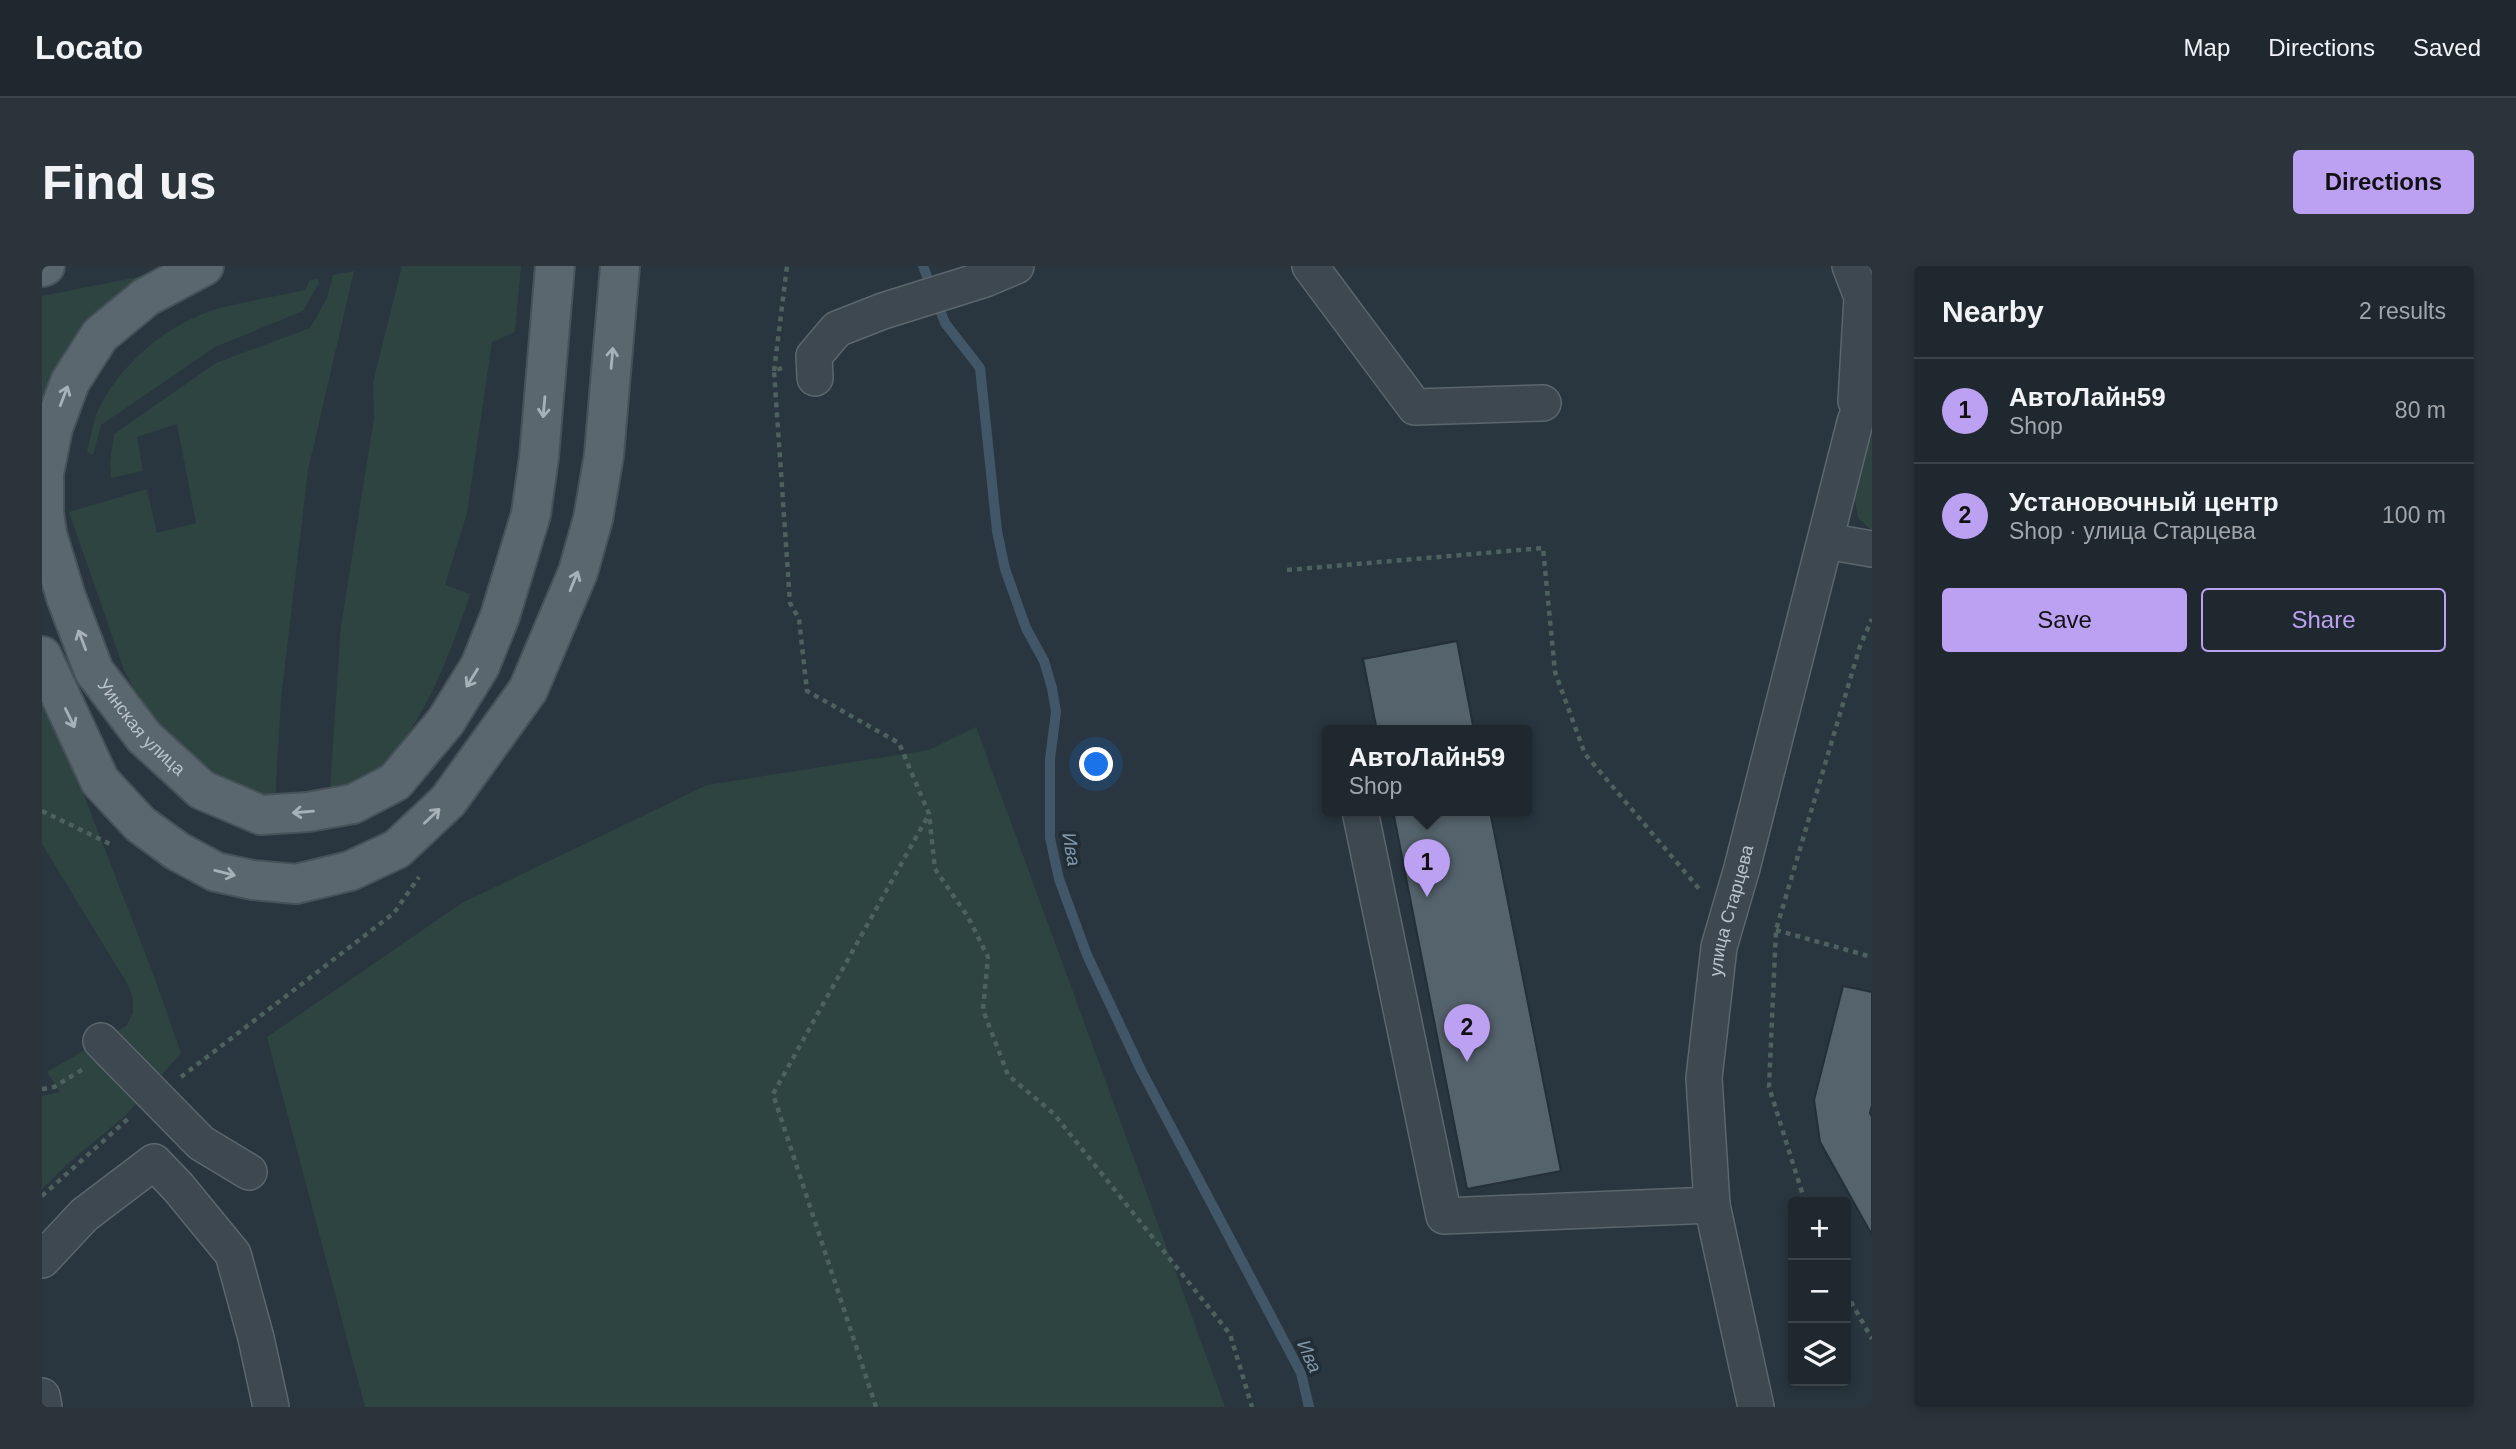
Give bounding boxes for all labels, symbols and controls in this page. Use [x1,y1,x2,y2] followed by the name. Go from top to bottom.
[35,29,143,66] text: Locato
[2184,34,2230,61] text: Map
[2268,34,2375,61] text: Directions
[2413,34,2481,61] text: Saved
[2293,150,2474,214] button: Directions
[42,155,216,209] text: Find us
[1942,295,2044,328] text: Nearby
[2359,298,2446,324] text: 2 results
[606,347,619,369] one-way arrow
[2009,382,2166,412] text: АвтоЛайн59
[59,386,72,408] one-way arrow
[537,395,550,418] one-way arrow
[1959,397,1971,423] text: 1
[2395,397,2446,423] text: 80 m
[2009,413,2063,439] text: Shop
[2009,487,2279,517] text: Установочный центр
[1959,502,1971,528] text: 2
[2382,502,2446,528] text: 100 m
[2009,518,2256,544] text: Shop · улица Старцева
[569,571,582,592] one-way arrow
[1942,588,2187,652] button: Save
[2201,588,2446,652] button: Share
[75,629,88,651] one-way arrow
[465,668,479,688] one-way arrow
[94,675,190,780] street label: Уинская улица
[64,707,77,728] one-way arrow
[1322,725,1532,816] popup
[1349,742,1505,772] text: АвтоЛайн59
[1079,747,1113,781] your location
[1349,773,1402,799] text: Shop
[292,806,315,819] one-way arrow
[423,808,441,824] one-way arrow
[1058,831,1085,867] water label: Ива
[1404,839,1450,897] pin: 1
[1706,842,1758,977] street label: улица Старцева
[213,867,236,881] one-way arrow
[1444,1004,1490,1062] pin: 2
[1788,1197,1851,1386] map controls
[1788,1197,1851,1260] button: +
[1788,1260,1851,1323] button: −
[1788,1323,1851,1386] button: layers
[1293,1337,1326,1376] water label: Ива

